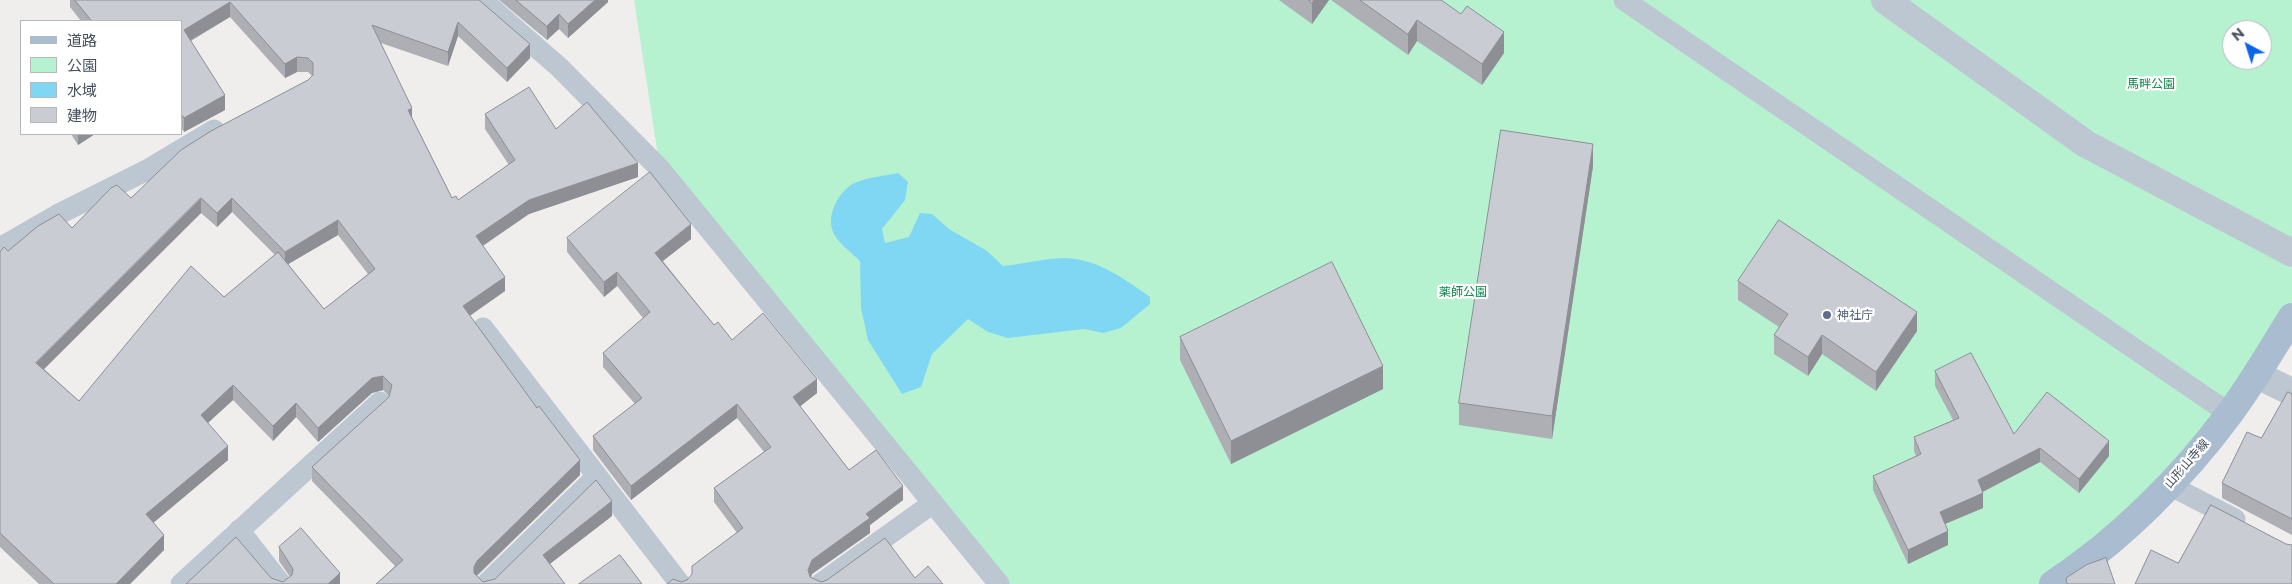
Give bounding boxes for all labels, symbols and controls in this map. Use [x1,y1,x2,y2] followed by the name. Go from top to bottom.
[20,20,182,135] legend
[2222,20,2272,70] north arrow
[2228,24,2248,45] text: N
[67,31,97,50] text: 道路
[67,56,97,75] text: 公園
[2127,77,2175,91] park label: 馬畔公園
[67,81,97,100] text: 水域
[67,106,97,125] text: 建物
[1439,285,1487,299] park label: 薬師公園
[1837,308,1873,322] place label: 神社庁
[1821,309,1833,321] marker: 神社庁
[2162,437,2212,491] street label: 山形山寺線

